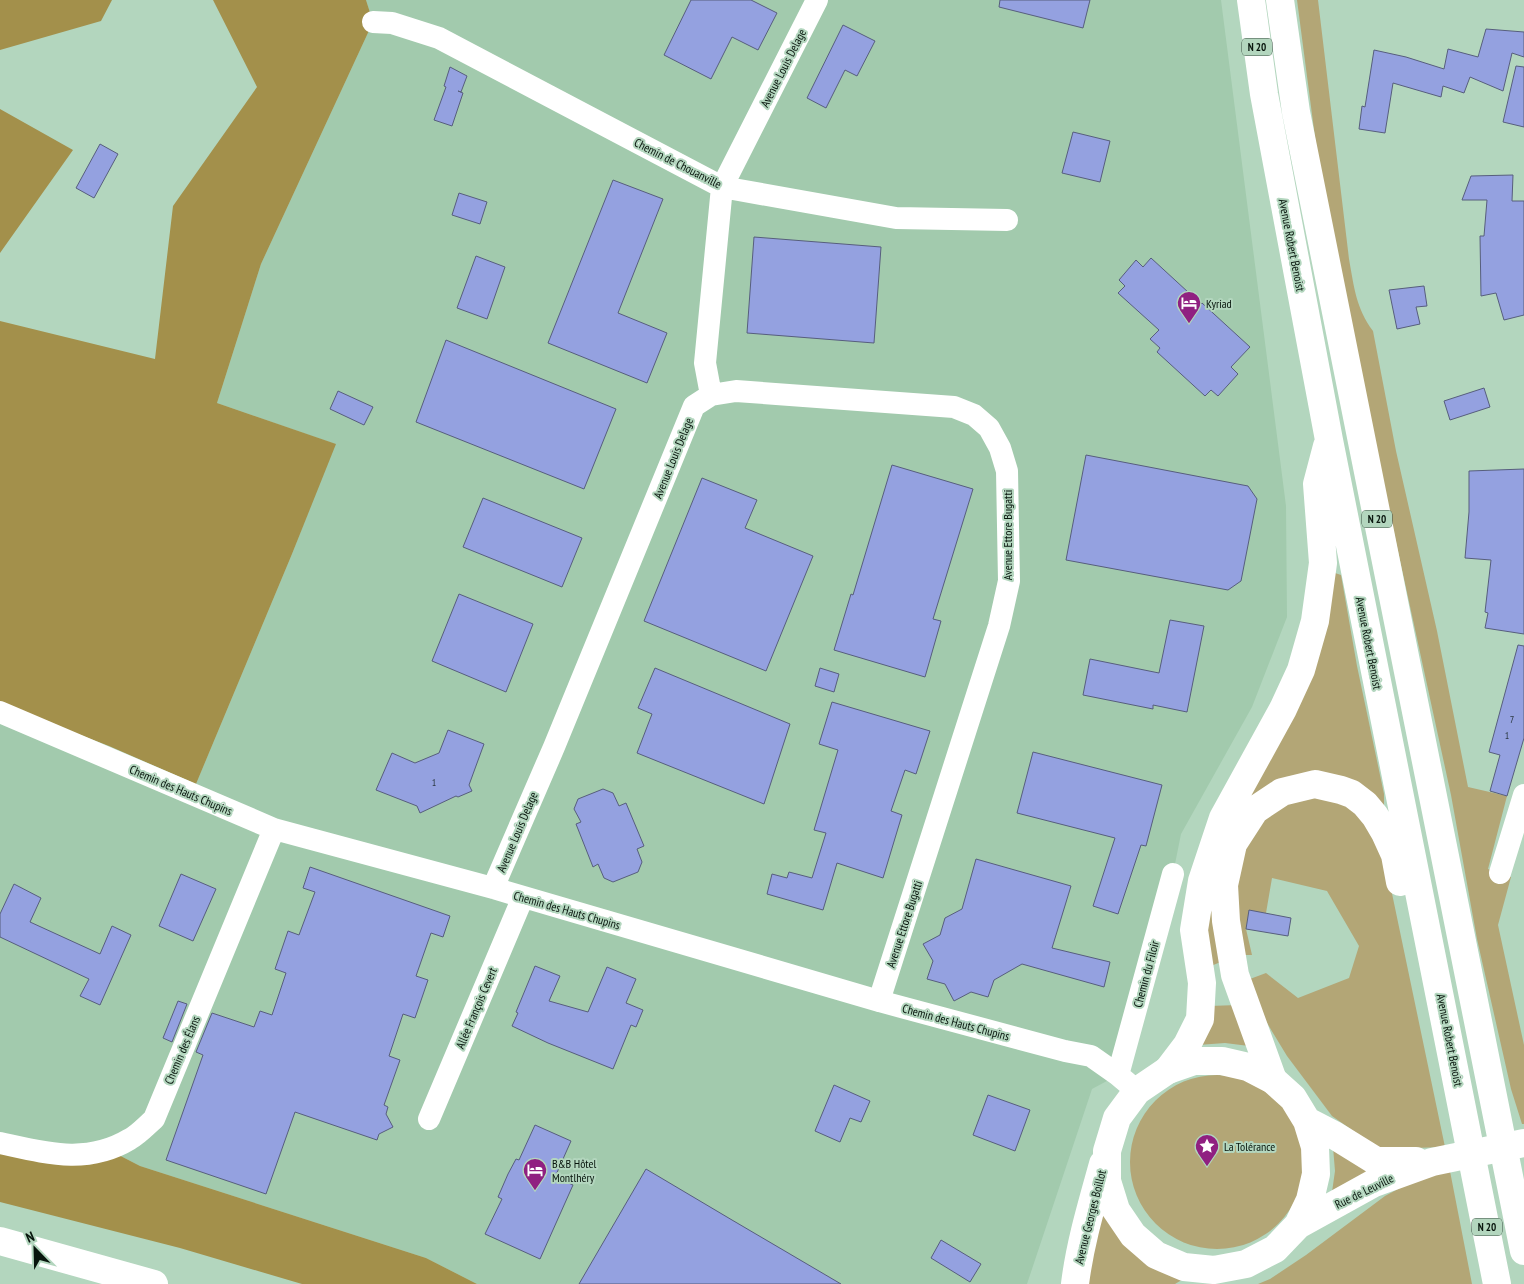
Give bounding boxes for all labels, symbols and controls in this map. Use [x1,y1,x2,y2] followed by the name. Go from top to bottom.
[757,26,809,110] street label: Avenue Louis Delage
[1242,38,1272,56] road number: N 20
[632,135,724,191] street label: Chemin de Chouanville
[1276,197,1308,293] street label: Avenue Robert Benoist
[1176,290,1202,324] hotel icon: Kyriad
[1206,296,1232,311] place label: Kyriad
[650,415,696,501] street label: Avenue Louis Delage
[1000,490,1015,580] street label: Avenue Ettore Bugatti
[1362,510,1392,528] road number: N 20
[1353,595,1385,691] street label: Avenue Robert Benoist
[1510,713,1514,726] house number: 7
[1505,729,1509,742] house number: 1
[127,762,235,818] street label: Chemin des Hauts Chupins
[432,776,436,789] house number: 1
[493,789,541,874] street label: Avenue Louis Delage
[883,879,925,969] street label: Avenue Ettore Bugatti
[512,888,622,932] street label: Chemin des Hauts Chupins
[1130,938,1162,1009] street label: Chemin du Filoir
[452,964,500,1051] street label: Allée François Cevert
[1434,992,1466,1088] street label: Avenue Robert Benoist
[901,1000,1011,1044] street label: Chemin des Hauts Chupins
[161,1014,203,1086] street label: Chemin des Élans
[1194,1133,1220,1167] place icon: La Tolérance
[1224,1139,1275,1154] place label: La Tolérance
[552,1156,596,1185] place label: B&B Hôtel Montlhéry
[522,1157,548,1191] hotel icon: B&B Hôtel Montlhéry
[1071,1168,1109,1266] street label: Avenue Georges Boillot
[1332,1170,1396,1212] street label: Rue de Leuville
[1472,1218,1502,1236] road number: N 20
[10,1224,60,1274] north arrow
[23,1227,37,1247] text: N

